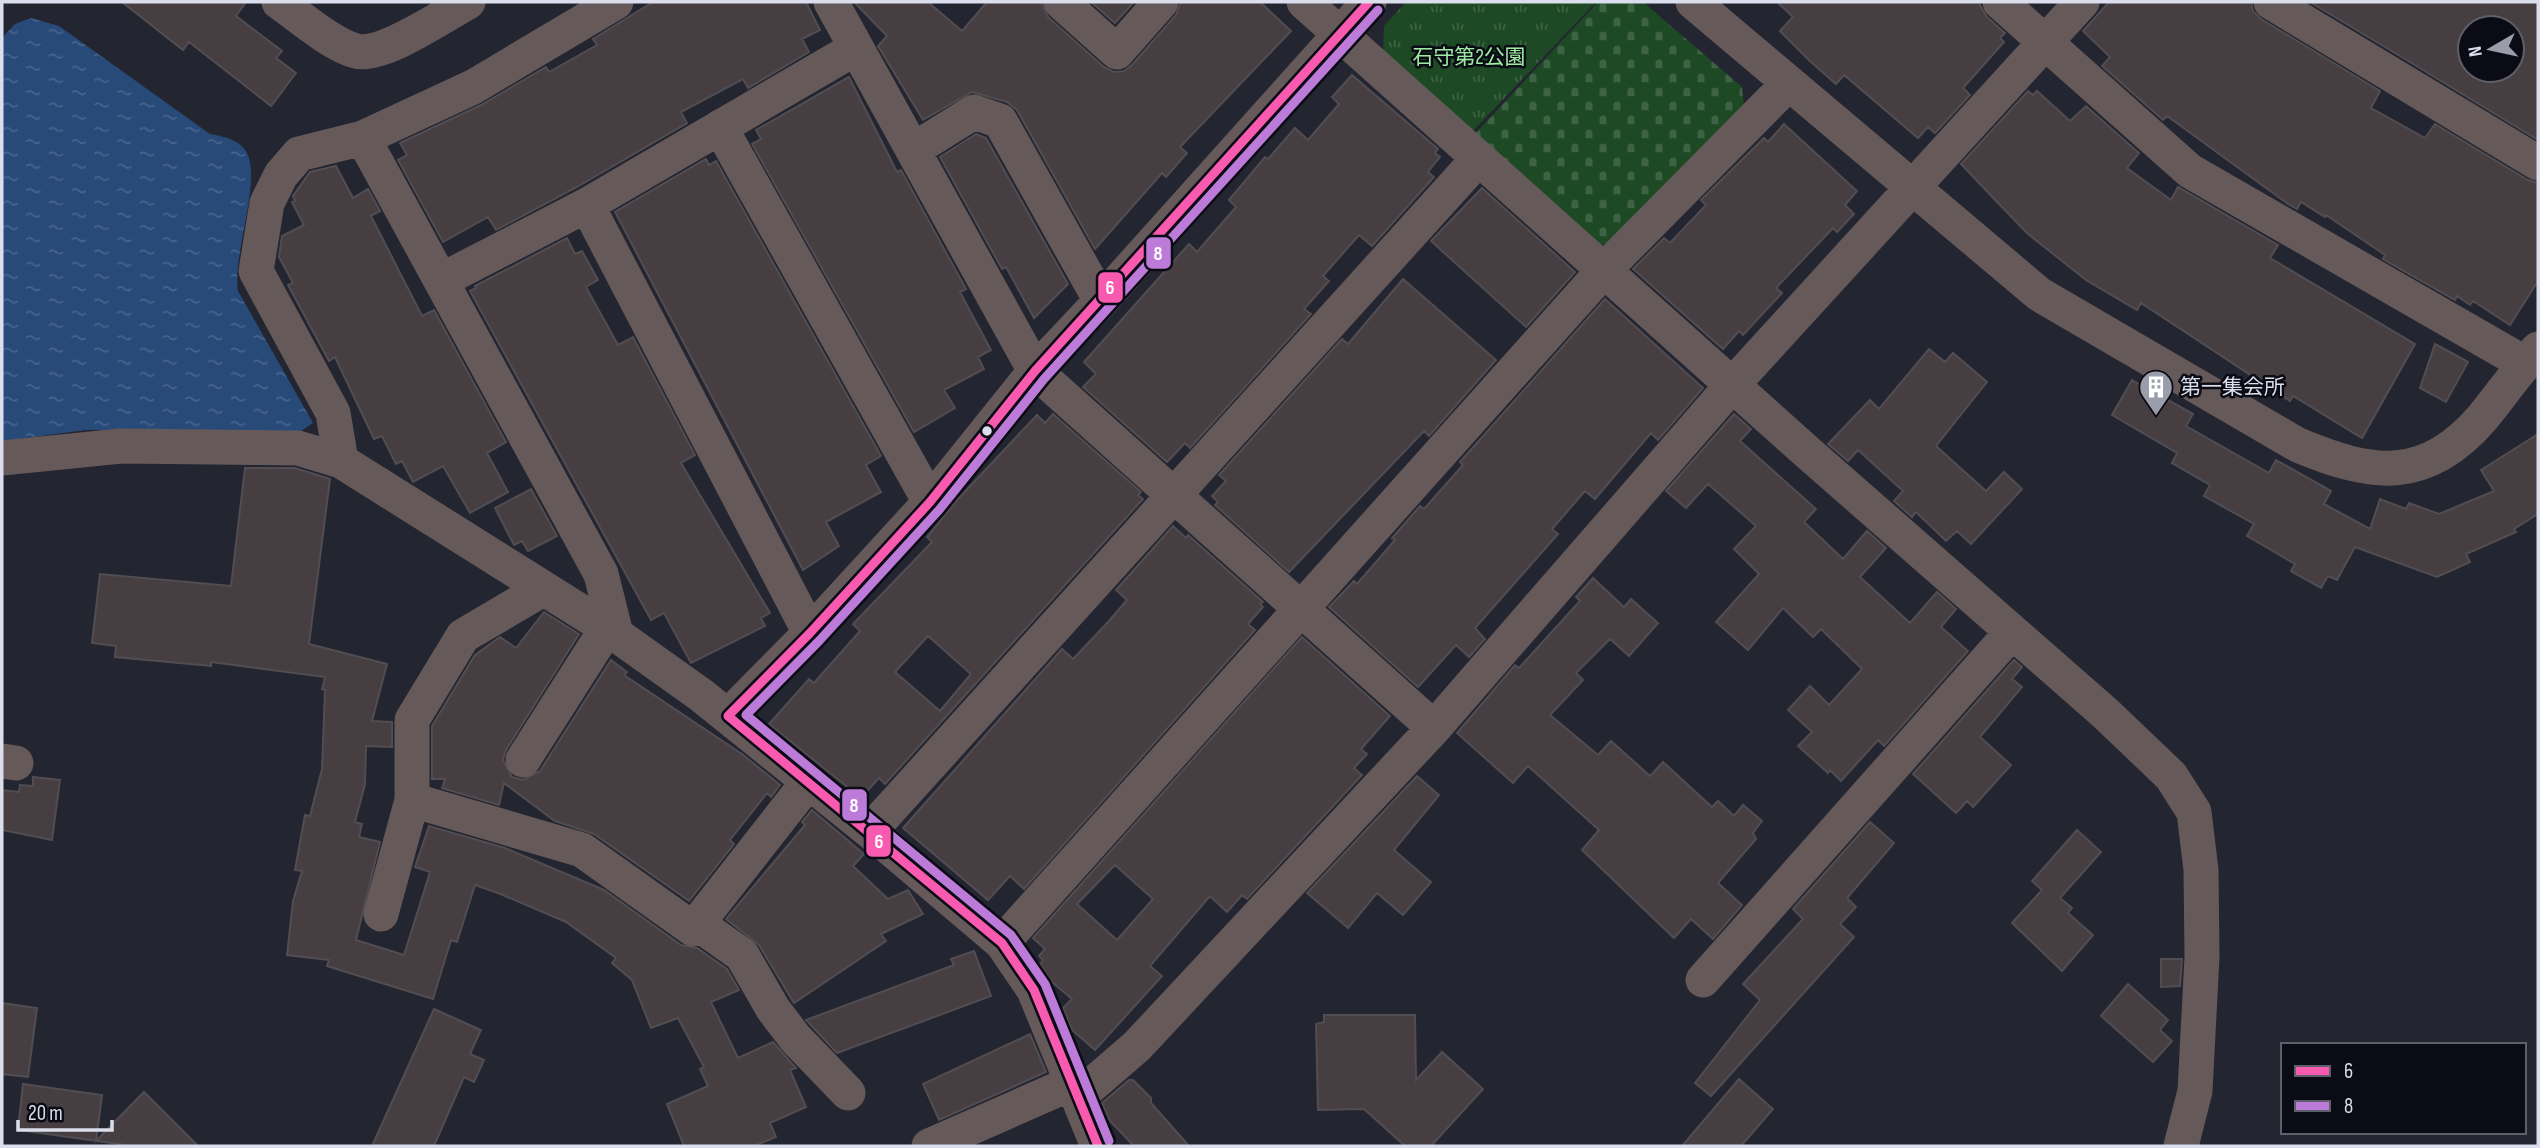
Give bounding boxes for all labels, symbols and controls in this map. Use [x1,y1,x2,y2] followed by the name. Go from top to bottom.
[2456,14,2526,84] north arrow
[1412,45,1526,70] park label: 石守第2公園
[2464,45,2488,58] text: N
[1145,236,1172,270] line badge: 8
[1154,243,1163,266] text: 8
[1097,271,1124,304] line badge: 6
[1106,277,1115,300] text: 6
[2137,368,2175,417] building icon: 第一集会所
[2180,375,2285,400] place label: 第一集会所
[980,424,994,438] unlabelled marker
[841,788,868,822] line badge: 8
[850,795,859,818] text: 8
[865,824,892,858] line badge: 6
[875,831,884,854] text: 6
[2281,1043,2526,1134] legend
[2344,1059,2353,1084] text: 6
[18,1088,112,1132] scale bar
[2344,1094,2353,1119] text: 8
[28,1101,63,1126] text: 20 m

